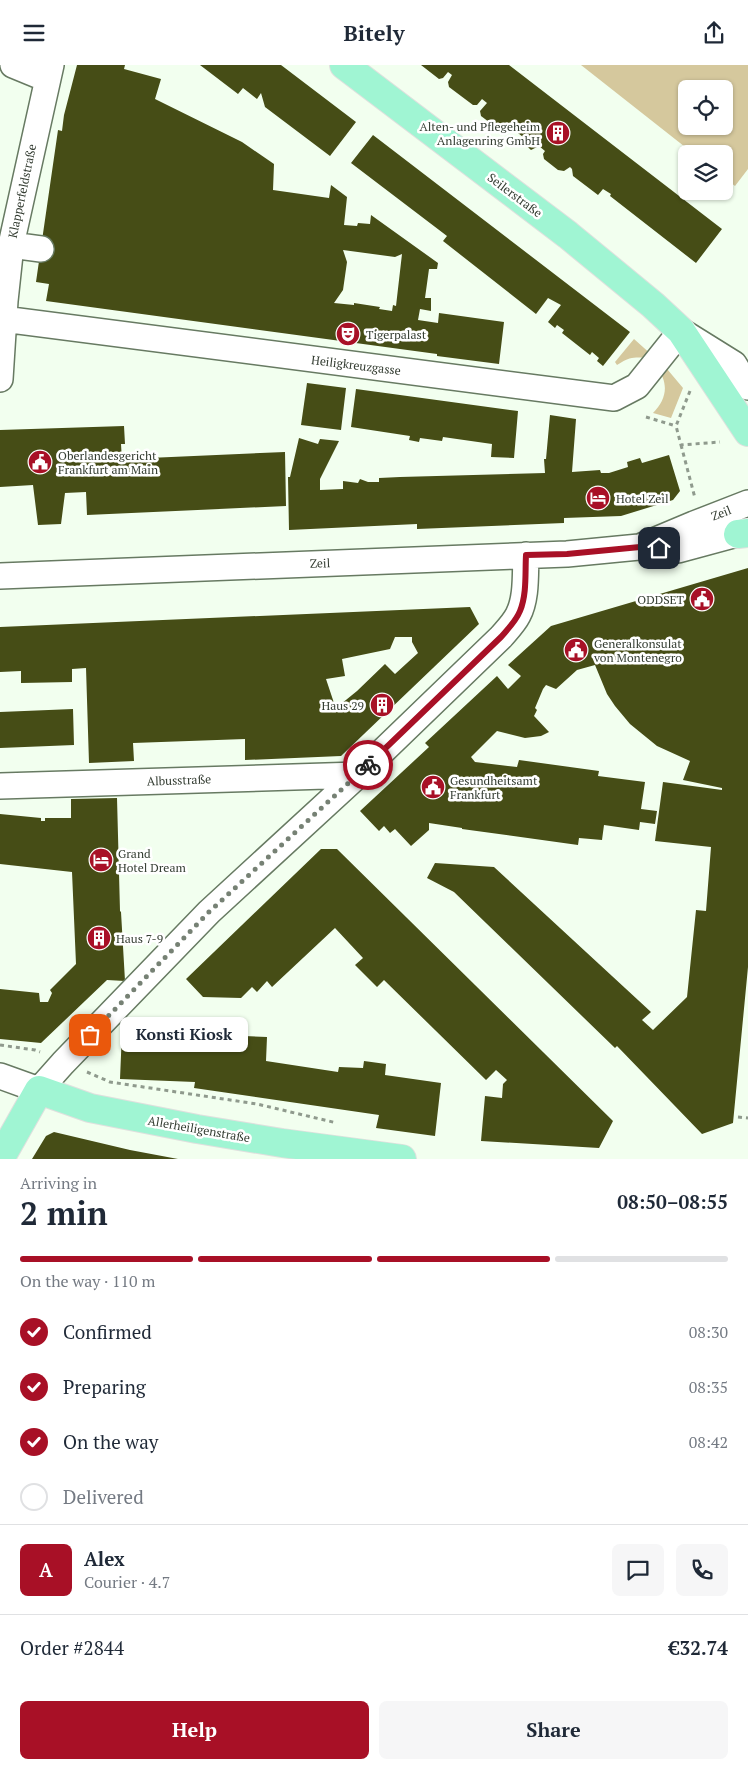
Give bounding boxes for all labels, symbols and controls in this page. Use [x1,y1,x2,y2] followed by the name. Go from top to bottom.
[343,18,405,47] text: Bitely
[20,19,48,47] icon: menu
[700,19,728,47] icon: share
[678,80,733,200] map controls
[678,80,733,135] button: locate
[420,119,541,148] place label: Alten- und Pflegeheim Anlagenring GmbH
[545,120,571,146] building icon: Alten- und Pflegeheim Anlagenring GmbH
[5,143,39,239] street label: Klapperfeldstraße
[678,145,733,200] button: layers
[485,170,545,220] street label: Seilerstraße
[335,321,361,347] theatre icon: Tigerpalast
[366,327,427,342] place label: Tigerpalast
[310,352,402,378] street label: Heiligkreuzgasse
[58,448,158,477] place label: Oberlandesgericht Frankfurt am Main
[27,449,53,475] public building icon: Oberlandesgericht Frankfurt am Main
[585,485,611,511] hotel icon: Hotel Zeil
[616,491,669,506] place label: Hotel Zeil
[709,502,734,524] street label: Zeil
[638,527,680,569] pin
[645,534,673,562] icon: home
[310,555,331,571] street label: Zeil
[689,586,715,612] public building icon: ODDSET
[637,592,685,607] place label: ODDSET
[593,636,682,665] place label: Generalkonsulat von Montenegro
[563,637,589,663] public building icon: Generalkonsulat von Montenegro
[369,692,395,718] building icon: Haus 29
[321,698,364,713] place label: Haus 29
[343,740,393,790] courier
[354,751,382,779] icon: bike
[147,771,211,789] street label: Albusstraße
[450,773,538,802] place label: Gesundheitsamt Frankfurt
[420,774,446,800] public building icon: Gesundheitsamt Frankfurt
[118,846,186,875] place label: Grand Hotel Dream
[88,847,114,873] hotel icon: Grand Hotel Dream
[86,925,112,951] building icon: Haus 7-9
[116,931,163,946] place label: Haus 7-9
[69,1014,111,1056] pin
[120,1017,248,1053] callout: Konsti Kiosk
[76,1021,104,1049] icon: bag
[136,1023,232,1045] text: Konsti Kiosk
[147,1113,251,1145] street label: Allerheiligenstraße
[20,1172,97,1194] text: Arriving in
[617,1189,728,1214] text: 08:50–08:55
[20,1192,108,1234] text: 2 min
[20,1270,155,1292] text: On the way · 110 m
[20,1318,48,1346] icon: check
[63,1319,152,1344] text: Confirmed
[689,1321,728,1343] text: 08:30
[20,1373,48,1401] icon: check
[63,1374,146,1399] text: Preparing
[689,1376,728,1398] text: 08:35
[20,1428,48,1456] icon: check
[63,1429,158,1454] text: On the way
[689,1431,728,1453] text: 08:42
[63,1484,144,1509] text: Delivered
[612,1544,664,1596] button: chat
[676,1544,728,1596] button: phone
[84,1546,125,1571] text: Alex
[39,1557,53,1582] text: A
[84,1571,170,1593] text: Courier · 4.7
[20,1635,124,1660] text: Order #2844
[669,1635,728,1660] text: €32.74
[20,1701,369,1759] button: Help
[379,1701,728,1759] button: Share

